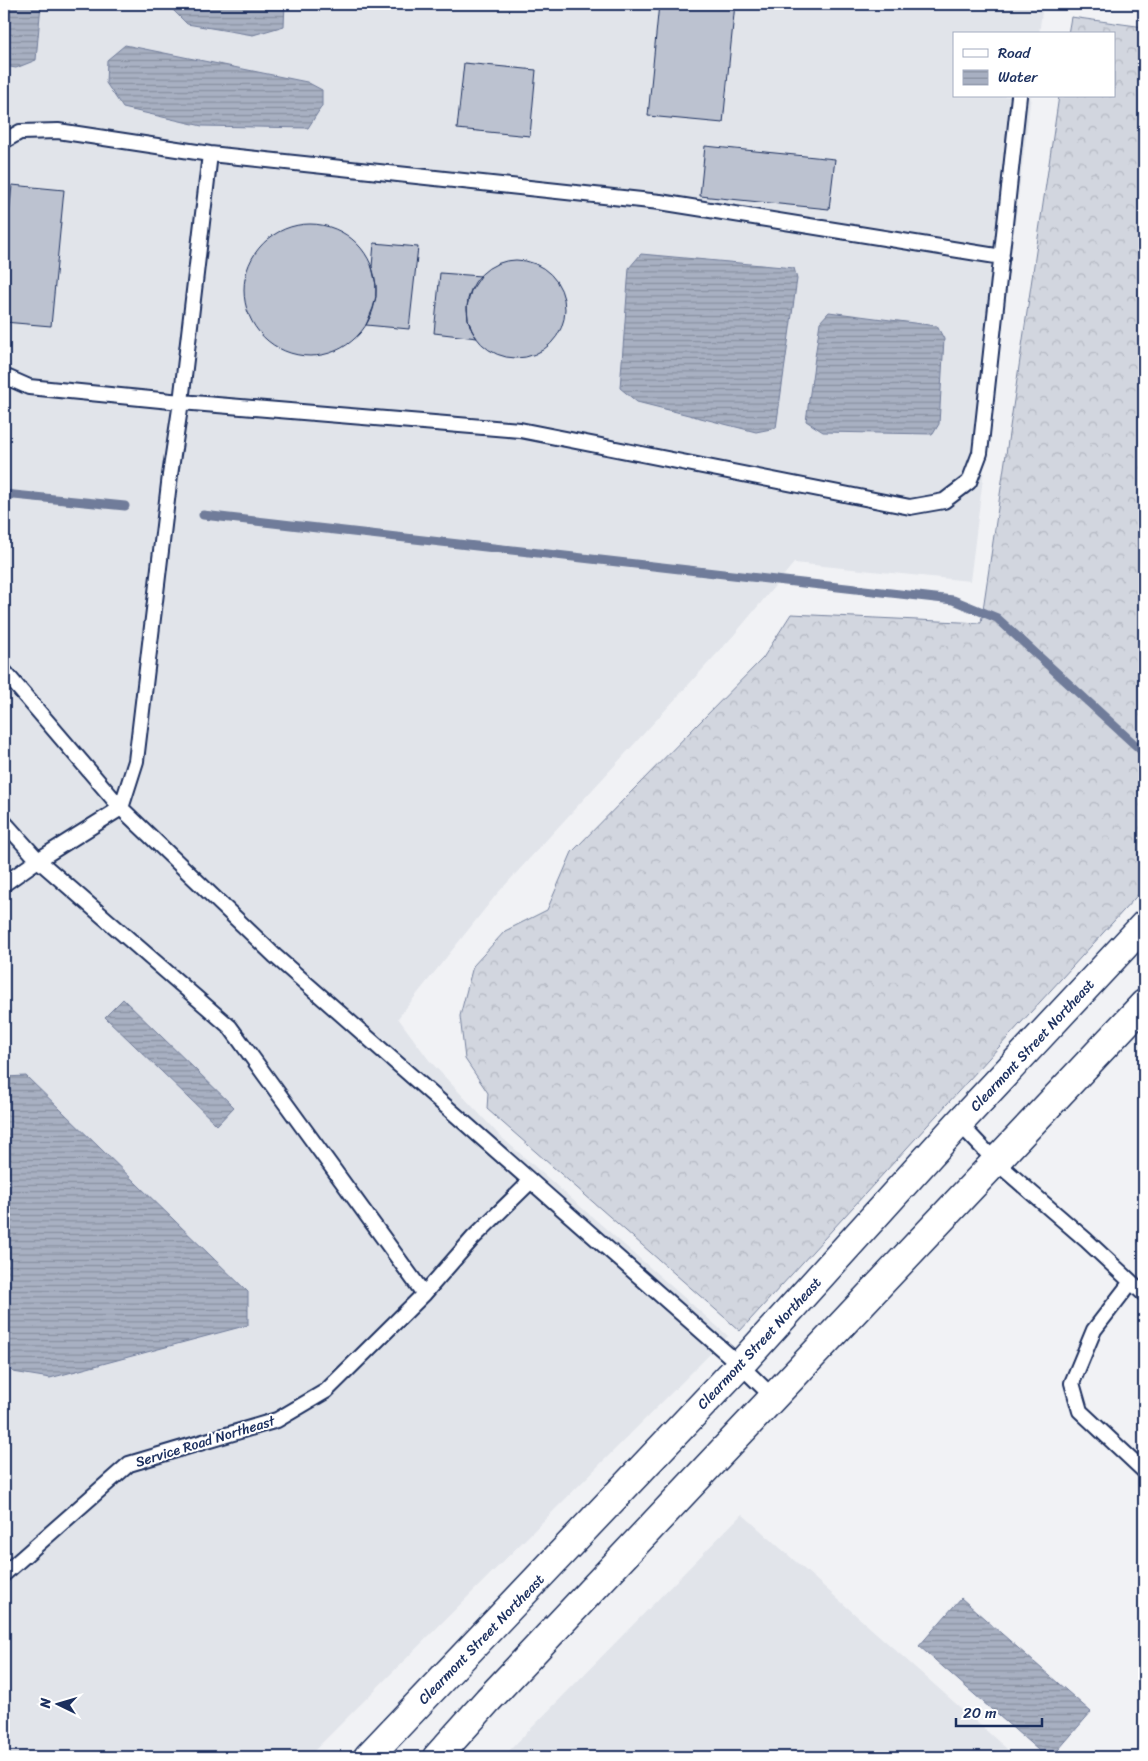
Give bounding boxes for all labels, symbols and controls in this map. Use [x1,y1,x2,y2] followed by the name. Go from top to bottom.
[953,32,1116,98] legend
[998,40,1031,66] text: Road
[998,64,1038,90] text: Water
[964,973,1101,1117] street label: Clearmont Street Northeast
[691,1271,828,1415] street label: Clearmont Street Northeast
[132,1408,279,1475] street label: Service Road Northeast
[412,1568,551,1711] street label: Clearmont Street Northeast
[32,1678,82,1728] north arrow
[956,1696,1042,1728] scale bar
[33,1697,58,1710] text: N
[963,1700,997,1726] text: 20 m

